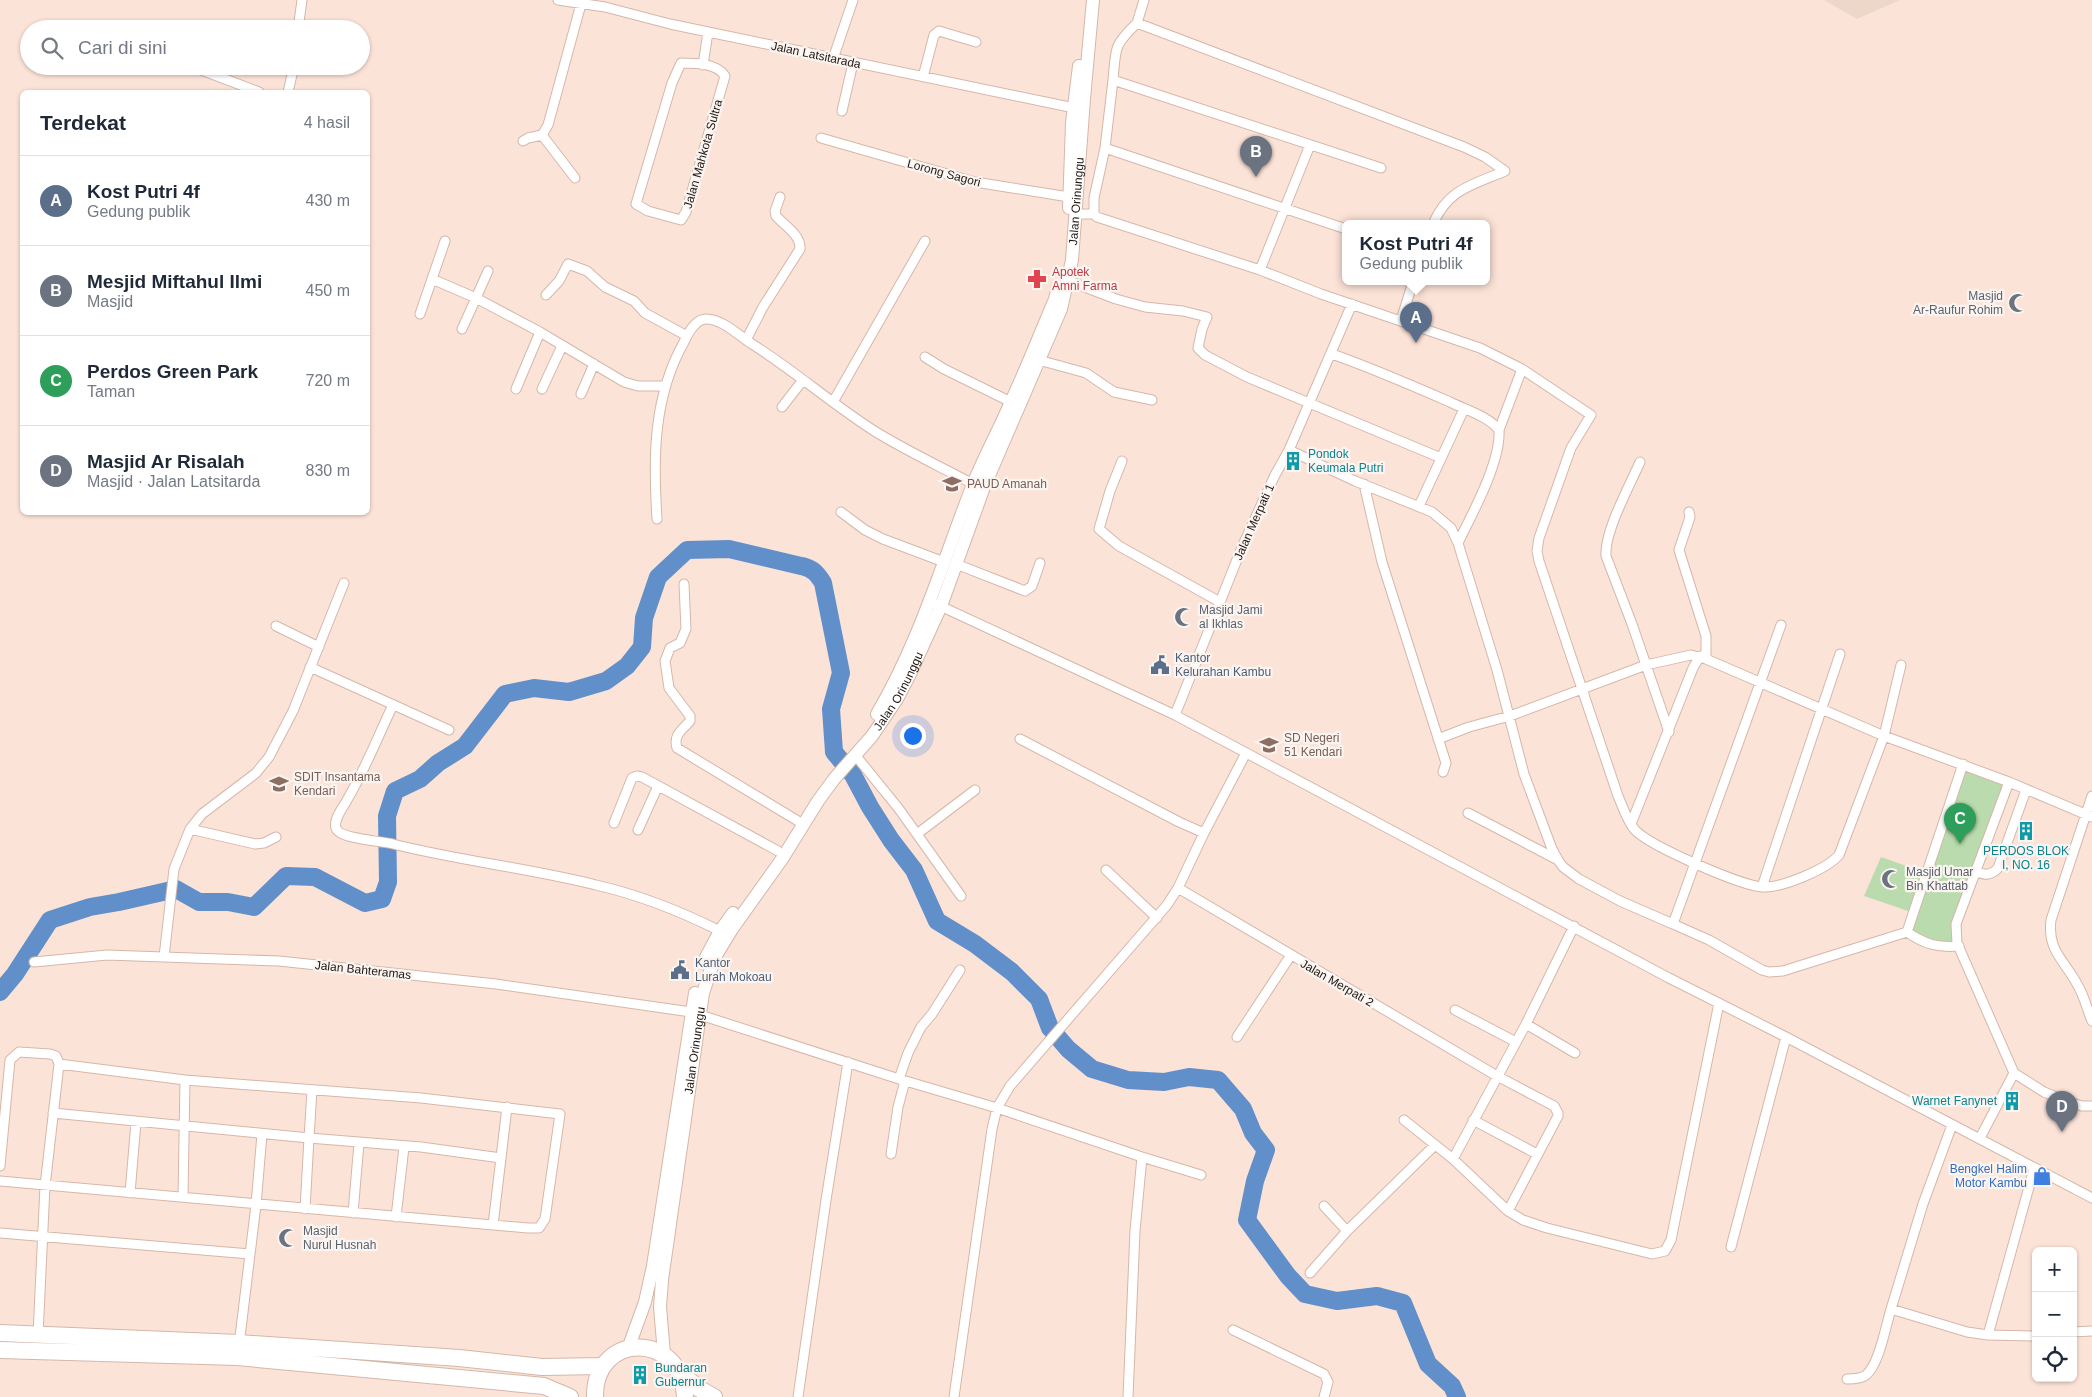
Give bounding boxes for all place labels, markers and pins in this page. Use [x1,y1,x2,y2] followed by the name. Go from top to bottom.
[1240,136,1272,177] pin: B
[1052,265,1118,293] place label: Apotek Amni Farma
[1026,268,1048,290] pharmacy icon: Apotek Amni Farma
[1913,289,2003,317] place label: Masjid Ar-Raufur Rohim
[2007,292,2029,314] mosque icon: Masjid Ar-Raufur Rohim
[1400,302,1432,343] pin: A
[1308,447,1383,475] place label: Pondok Keumala Putri
[1282,450,1304,472] building icon: Pondok Keumala Putri
[941,473,963,495] school or university icon: PAUD Amanah
[967,477,1047,491] place label: PAUD Amanah
[1199,603,1262,631] place label: Masjid Jami al Ikhlas
[1173,606,1195,628] mosque icon: Masjid Jami al Ikhlas
[1175,651,1271,679] place label: Kantor Kelurahan Kambu
[1149,654,1171,676] public building icon: Kantor Kelurahan Kambu
[1284,731,1342,759] place label: SD Negeri 51 Kendari
[1258,734,1280,756] school or university icon: SD Negeri 51 Kendari
[294,770,381,798] place label: SDIT Insantama Kendari
[268,773,290,795] school or university icon: SDIT Insantama Kendari
[1944,803,1976,844] pin: C
[2015,820,2037,842] building icon: PERDOS BLOK I, NO. 16
[1983,844,2069,872] place label: PERDOS BLOK I, NO. 16
[1906,865,1973,893] place label: Masjid Umar Bin Khattab
[1880,868,1902,890] mosque icon: Masjid Umar Bin Khattab
[695,956,772,984] place label: Kantor Lurah Mokoau
[669,959,691,981] public building icon: Kantor Lurah Mokoau
[2001,1090,2023,1112] building icon: Warnet Fanynet
[2046,1091,2078,1132] pin: D
[1912,1094,1998,1108] place label: Warnet Fanynet
[1950,1162,2027,1190] place label: Bengkel Halim Motor Kambu
[2031,1165,2053,1187] shop icon: Bengkel Halim Motor Kambu
[303,1224,376,1252] place label: Masjid Nurul Husnah
[277,1227,299,1249] mosque icon: Masjid Nurul Husnah
[655,1361,707,1389] place label: Bundaran Gubernur
[629,1364,651,1386] building icon: Bundaran Gubernur

